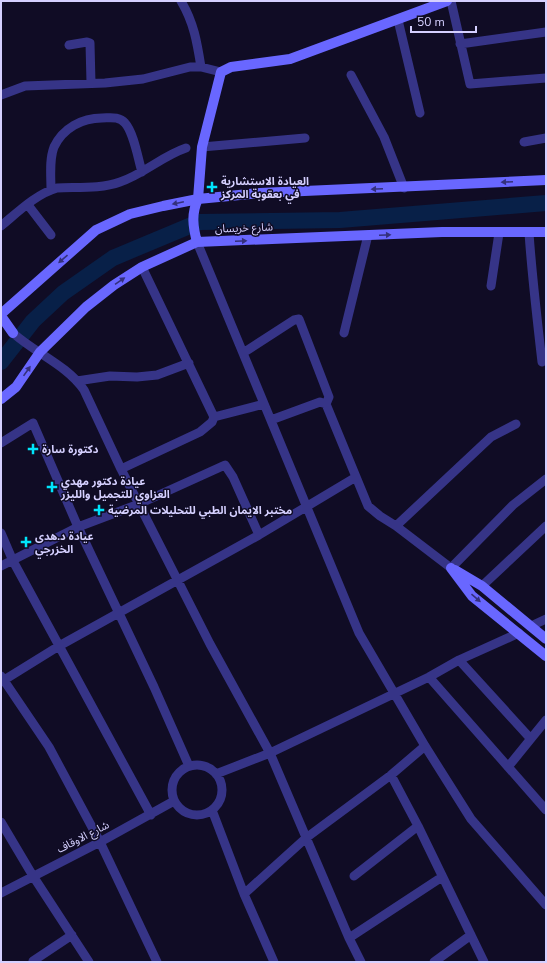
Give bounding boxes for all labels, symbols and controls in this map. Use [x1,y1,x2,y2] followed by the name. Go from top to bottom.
[411,8,476,34] scale bar
[417,14,445,30] text: 50 m
[220,174,309,203] place label: العيادة الاستشارية في بعقوبة المركز
[501,179,513,186] one-way arrow
[206,181,218,193] marker: العيادة الاستشارية في بعقوبة المركز
[371,185,383,192] one-way arrow
[172,200,184,206] one-way arrow
[215,219,274,237] street label: شارع خريسان
[379,231,391,238] one-way arrow
[235,237,247,244] one-way arrow
[58,254,69,263] one-way arrow
[115,277,126,285] one-way arrow
[23,366,31,376] one-way arrow
[42,442,99,457] place label: دكتورة سارة
[27,443,39,455] marker: دكتورة سارة
[60,474,170,503] place label: عيادة دكتور مهدي العزاوي للتجميل والليزر
[46,481,58,493] marker: عيادة دكتور مهدي العزاوي للتجميل والليزر
[108,503,292,519] place label: مختبر الايمان الطبي للتحليلات المرضية
[93,504,105,516] marker: مختبر الايمان الطبي للتحليلات المرضية
[35,529,94,558] place label: عيادة د.هدى الخزرجي
[20,536,32,548] marker: عيادة د.هدى الخزرجي
[470,594,481,603] one-way arrow
[54,817,112,857] street label: شارع الاوقاف

